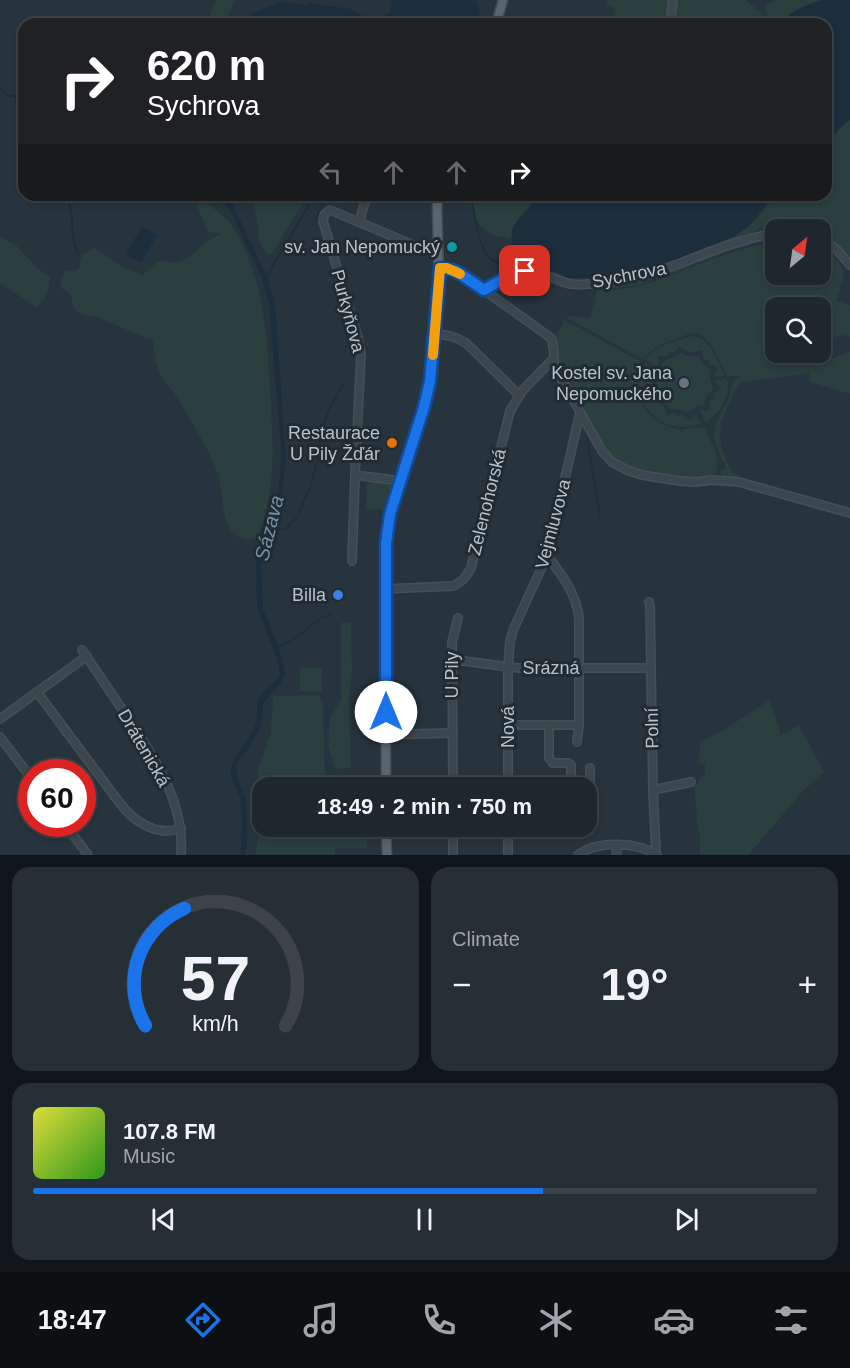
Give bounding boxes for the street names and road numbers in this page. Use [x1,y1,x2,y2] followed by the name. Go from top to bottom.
[590,258,669,292] street label: Sychrova
[327,267,369,356] street label: Purkyňova
[464,446,510,557] street label: Zelenohorská
[531,476,575,571] street label: Vejmluvova
[442,651,462,699] street label: U Pily
[522,658,580,678] street label: Srázná
[498,705,518,748] street label: Nová
[114,706,175,791] street label: Drátenická
[642,707,662,749] street label: Polní

